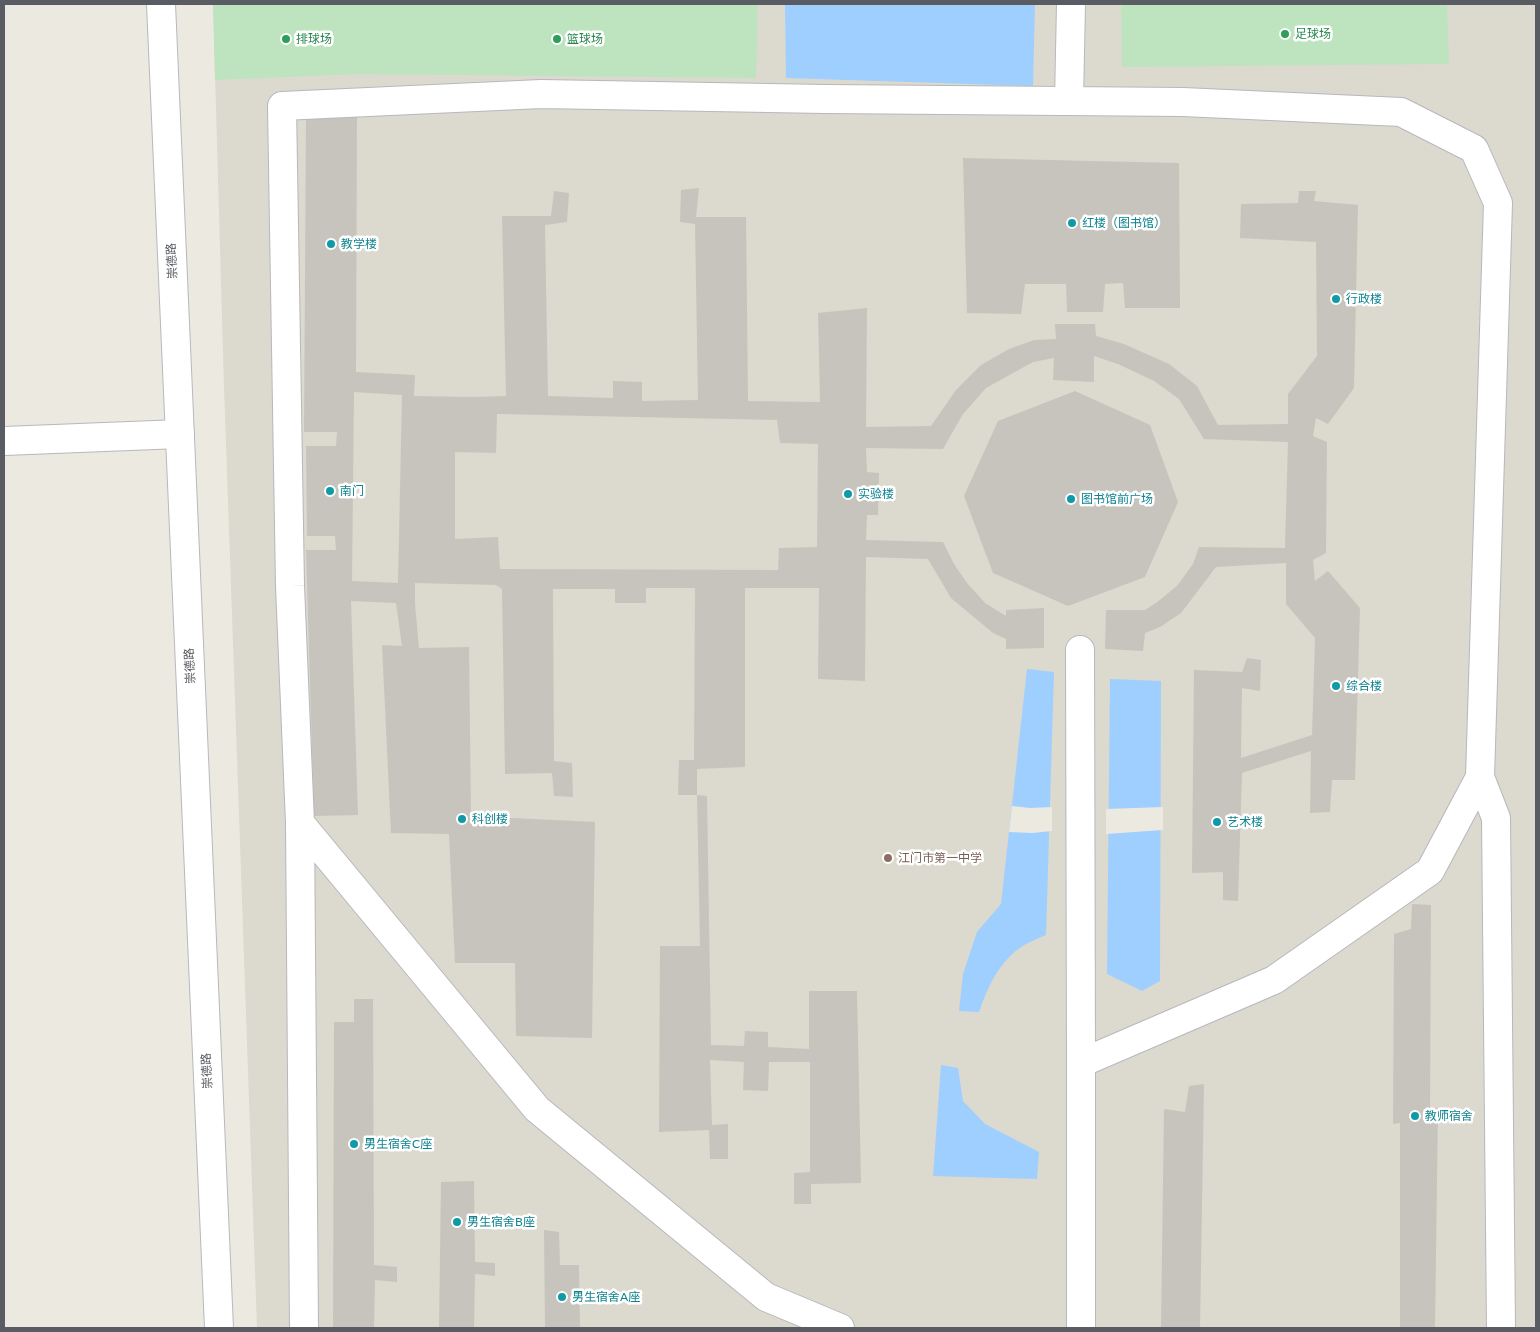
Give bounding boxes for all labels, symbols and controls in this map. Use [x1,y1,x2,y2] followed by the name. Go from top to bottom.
[1295,27,1331,41] place label: 足球场
[1279,28,1291,40] marker: 足球场
[296,32,332,46] place label: 排球场
[567,32,603,46] place label: 篮球场
[280,33,292,45] marker: 排球场
[551,33,563,45] marker: 篮球场
[1082,216,1166,230] place label: 红楼（图书馆）
[1066,217,1078,229] marker: 红楼（图书馆）
[341,237,377,251] place label: 教学楼
[325,238,337,250] marker: 教学楼
[164,243,180,279] street label: 崇德路
[1346,292,1382,306] place label: 行政楼
[1330,293,1342,305] marker: 行政楼
[340,484,364,498] place label: 南门
[324,485,336,497] marker: 南门
[858,487,894,501] place label: 实验楼
[842,488,854,500] marker: 实验楼
[1081,492,1153,506] place label: 图书馆前广场
[1065,493,1077,505] marker: 图书馆前广场
[182,648,198,684] street label: 崇德路
[1346,679,1382,693] place label: 综合楼
[1330,680,1342,692] marker: 综合楼
[472,812,508,826] place label: 科创楼
[456,813,468,825] marker: 科创楼
[1227,815,1263,829] place label: 艺术楼
[1211,816,1223,828] marker: 艺术楼
[898,851,982,865] place label: 江门市第一中学
[882,852,894,864] marker: 江门市第一中学
[199,1053,215,1089] street label: 崇德路
[1425,1109,1473,1123] place label: 教师宿舍
[1409,1110,1421,1122] marker: 教师宿舍
[364,1137,432,1151] place label: 男生宿舍C座
[348,1138,360,1150] marker: 男生宿舍C座
[467,1215,535,1229] place label: 男生宿舍B座
[451,1216,463,1228] marker: 男生宿舍B座
[572,1290,640,1304] place label: 男生宿舍A座
[556,1291,568,1303] marker: 男生宿舍A座

